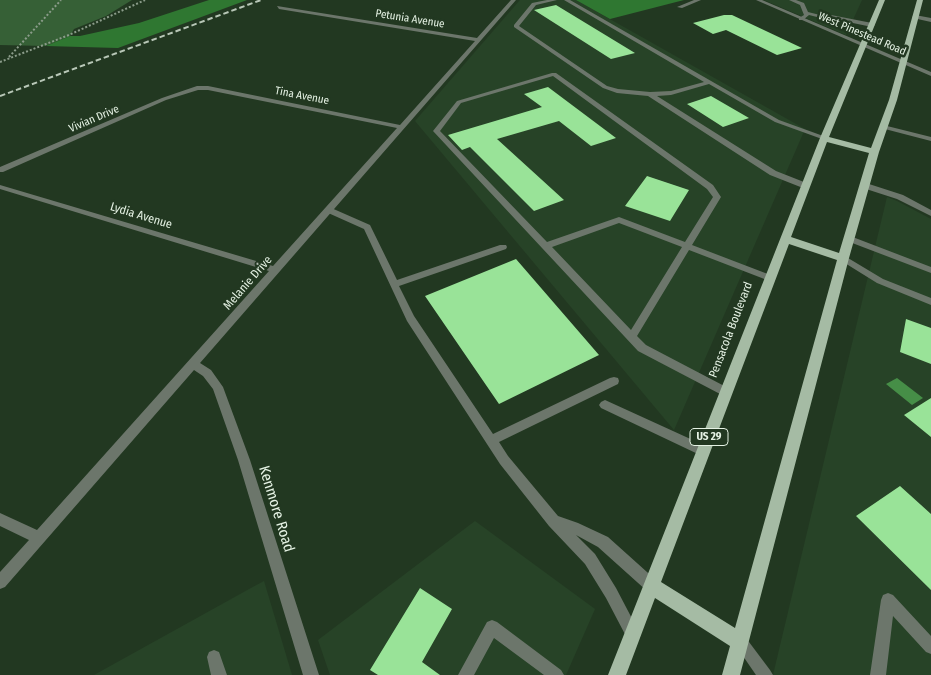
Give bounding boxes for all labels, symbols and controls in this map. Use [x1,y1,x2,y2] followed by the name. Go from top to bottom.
[374,7,446,31] street label: Petunia Avenue
[816,9,908,59] street label: West Pinestead Road
[274,84,330,108] street label: Tina Avenue
[67,103,121,135] street label: Vivian Drive
[108,200,174,232] street label: Lydia Avenue
[221,253,275,313] street label: Melanie Drive
[706,280,756,380] street label: Pensacola Boulevard
[690,428,728,446] road number: US 29
[254,464,298,554] street label: Kenmore Road

